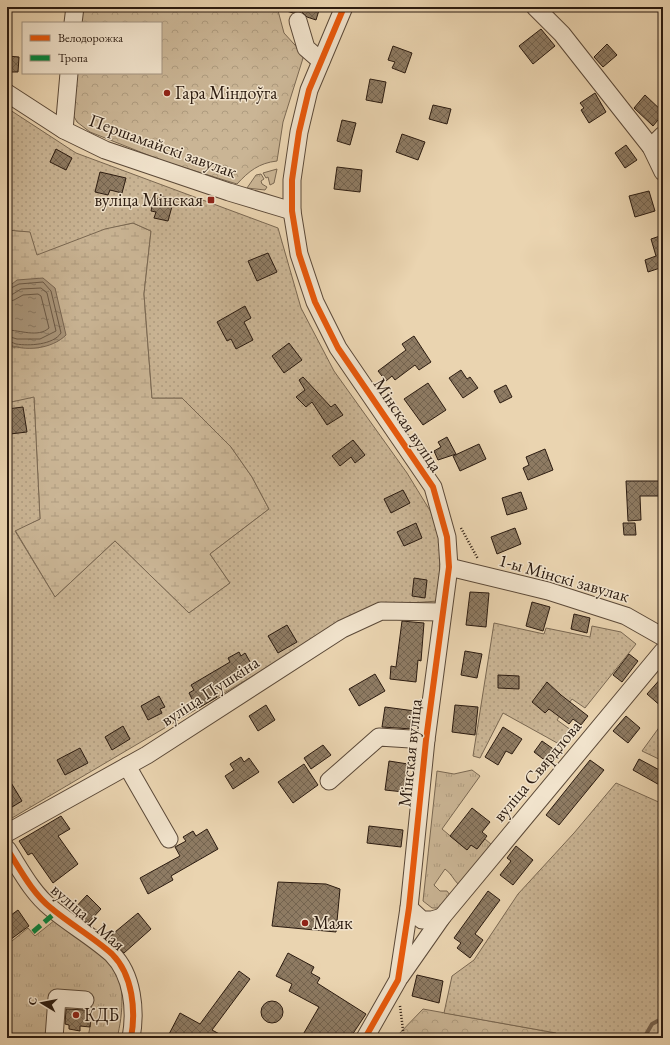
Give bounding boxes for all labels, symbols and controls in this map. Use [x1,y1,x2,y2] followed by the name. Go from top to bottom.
[22,22,162,74] legend
[58,30,123,46] text: Велодорожка
[58,50,88,66] text: Тропа
[175,81,278,104] place label: Гара Міндоўга
[162,88,172,98] marker: Гара Міндоўга
[86,108,241,183] street label: Першамайскі завулак
[94,188,203,211] place label: вуліца Мінская
[206,195,216,205] marker: вуліца Мінская
[369,373,449,477] street label: Мінская вуліца
[496,548,633,607] street label: 1-ы Мінскі завулак
[156,650,264,731] street label: вуліца Пушкіна
[392,697,427,808] street label: Мінская вуліца
[487,715,586,826] street label: вуліца Свярдлова
[46,878,130,955] street label: вуліца 1 Мая
[313,911,353,934] place label: Маяк
[300,918,310,928] marker: Маяк
[22,983,62,1023] north arrow
[25,996,40,1006] text: С
[84,1003,119,1026] place label: КДБ
[71,1010,81,1020] marker: КДБ

